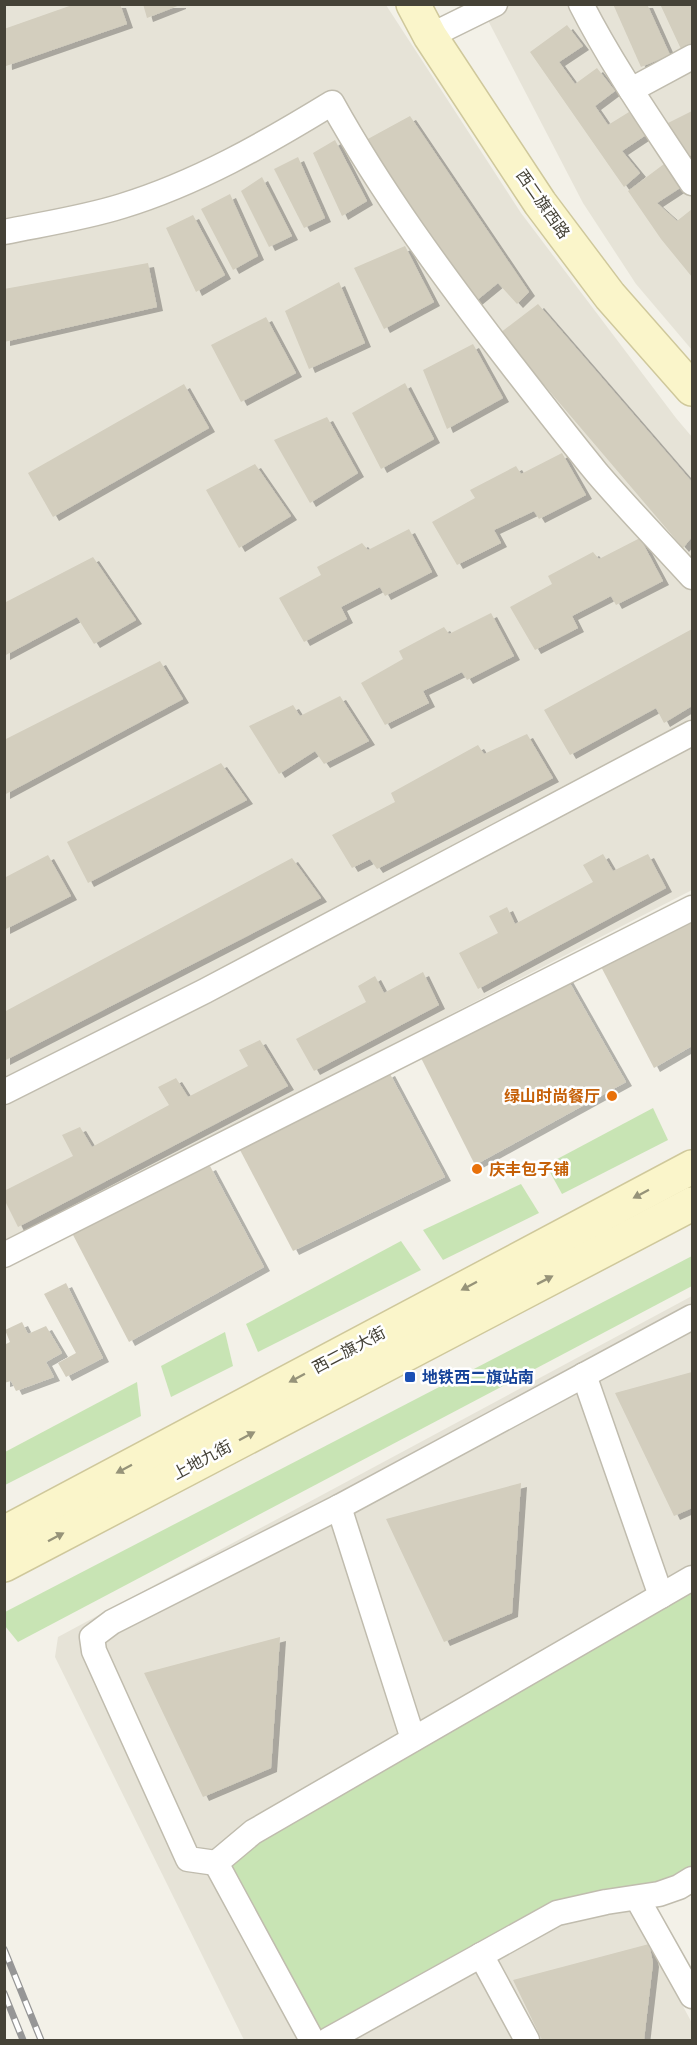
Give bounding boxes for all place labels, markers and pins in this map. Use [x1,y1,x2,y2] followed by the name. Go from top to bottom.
[504,1088,600,1105] place label: 绿山时尚餐厅
[605,1089,619,1103] marker: 绿山时尚餐厅
[489,1160,569,1178] place label: 庆丰包子铺
[470,1162,484,1176] marker: 庆丰包子铺
[422,1369,534,1386] place label: 地铁西二旗站南
[403,1370,417,1384] marker: 地铁西二旗站南

